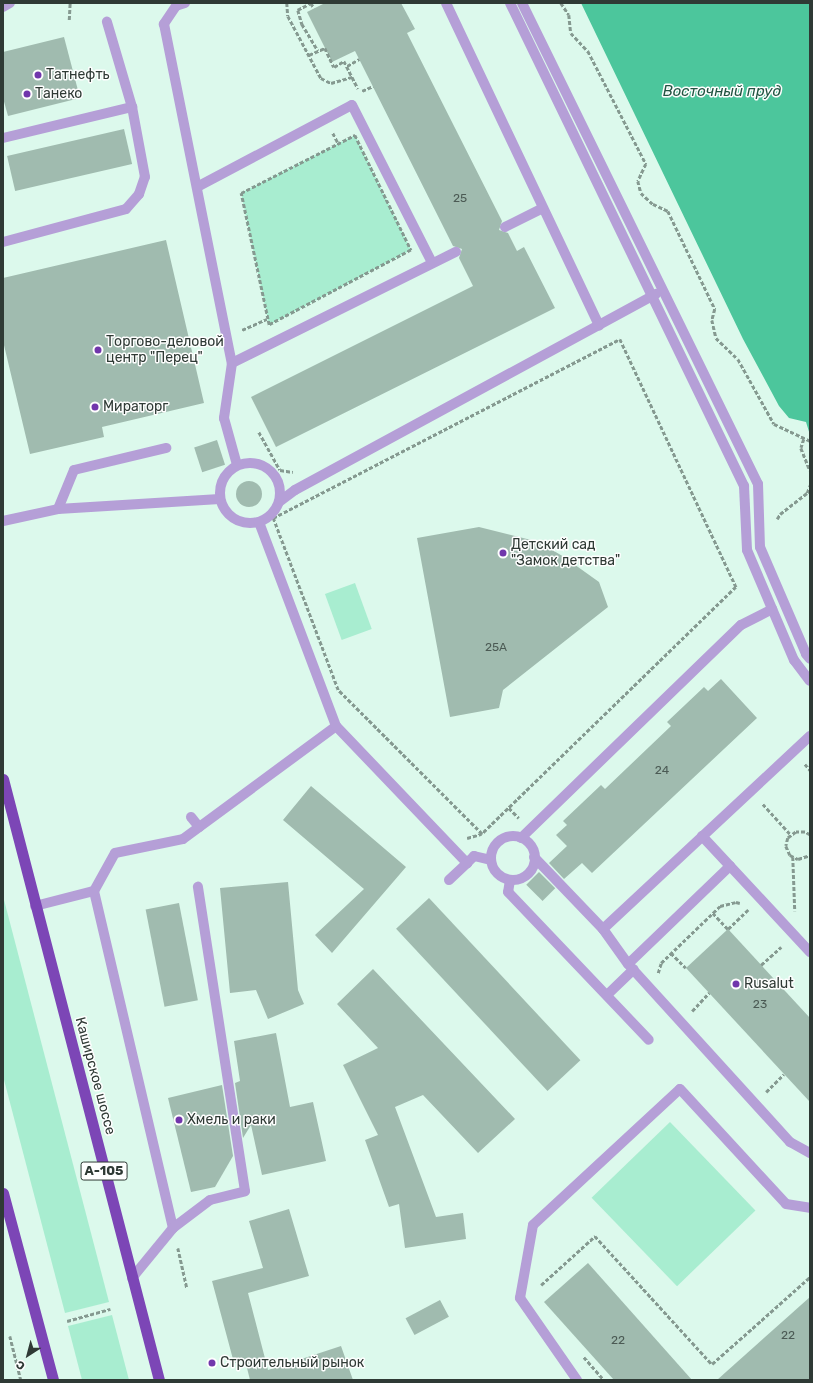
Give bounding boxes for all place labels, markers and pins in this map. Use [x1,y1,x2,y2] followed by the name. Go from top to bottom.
[46,67,110,83] place label: Татнефть
[33,70,43,80] marker: Татнефть
[35,86,82,102] place label: Танеко
[22,89,32,99] marker: Танеко
[106,334,224,366] place label: Торгово-деловой центр "Перец"
[93,345,103,355] marker: Торгово-деловой центр "Перец"
[103,399,168,415] place label: Мираторг
[90,402,100,412] marker: Мираторг
[511,537,620,570] place label: Детский сад "Замок детства"
[498,548,508,558] marker: Детский сад "Замок детства"
[744,976,794,992] place label: Rusalut
[731,979,741,989] marker: Rusalut
[187,1112,276,1128] place label: Хмель и раки
[174,1115,184,1125] marker: Хмель и раки
[220,1355,364,1371] place label: Строительный рынок
[207,1358,217,1368] marker: Строительный рынок

